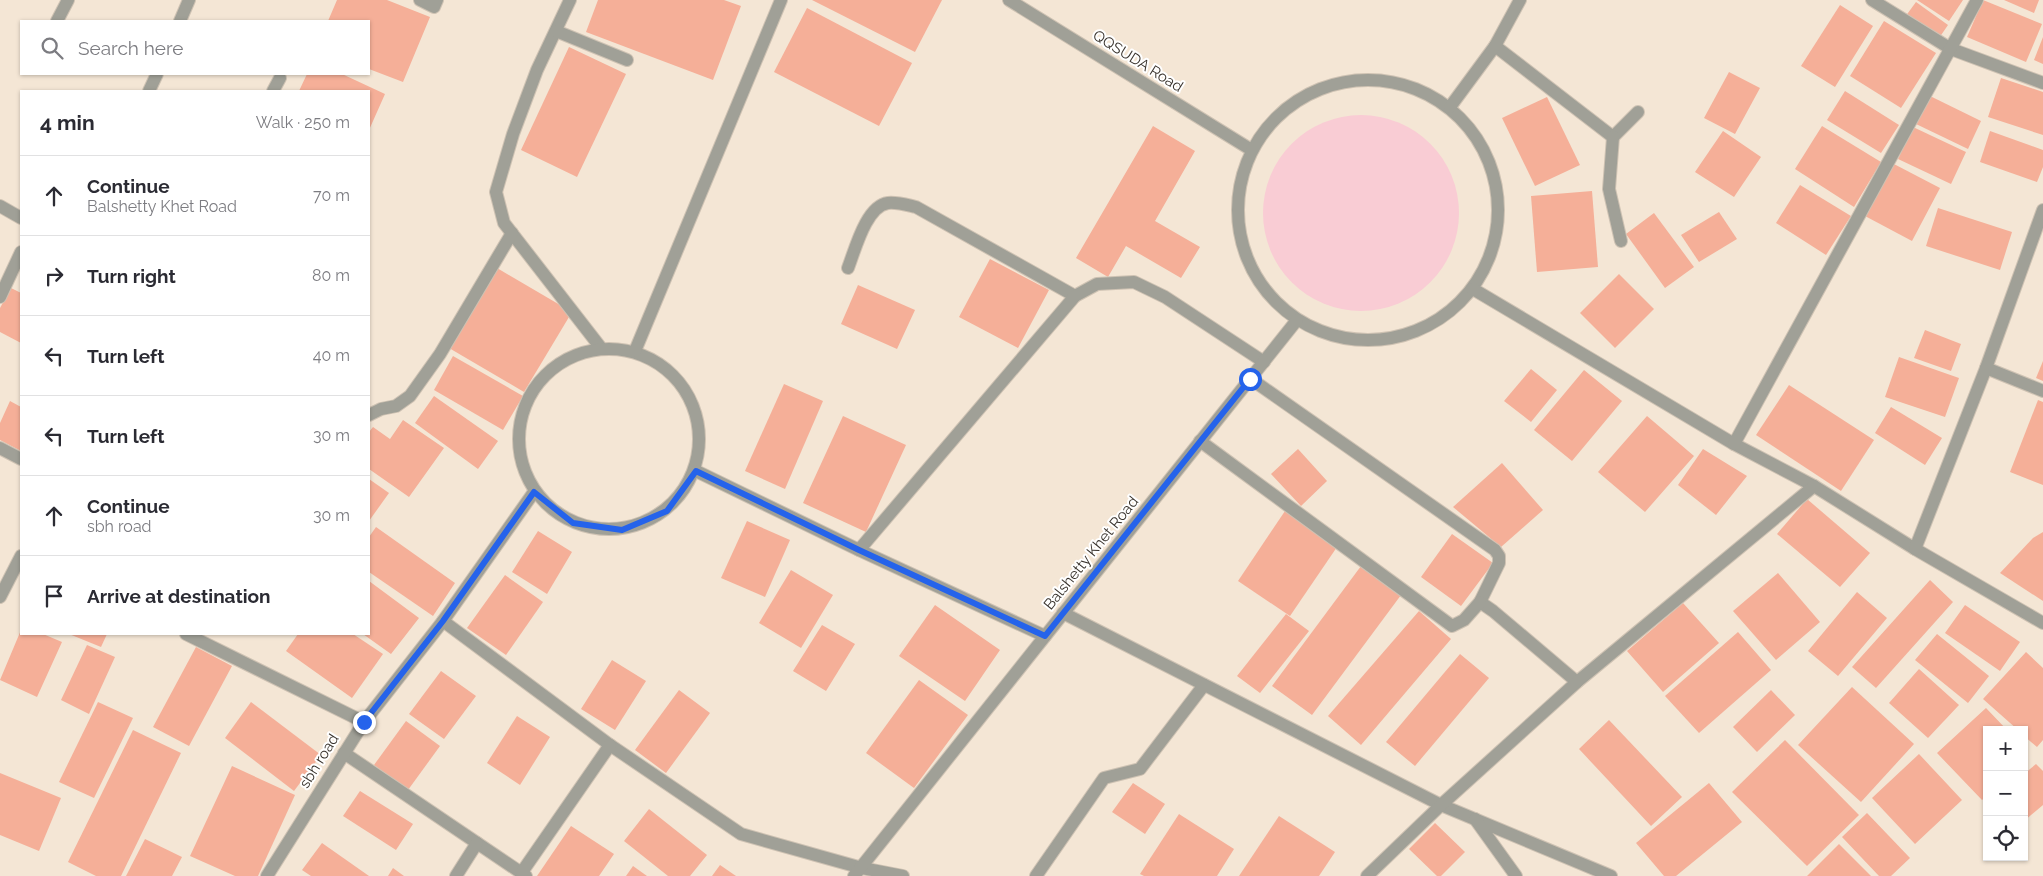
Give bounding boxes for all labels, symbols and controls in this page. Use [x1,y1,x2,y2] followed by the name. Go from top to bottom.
[20,20,370,75] search box
[1090,26,1186,96] street label: QQSUDA Road
[38,34,66,62] icon: search
[78,37,184,59] text: Search here
[40,110,95,135] text: 4 min
[256,113,350,132] text: Walk · 250 m
[87,175,170,197] text: Continue
[40,182,68,210] icon: ahead
[313,186,350,205] text: 70 m
[87,197,237,216] text: Balshetty Khet Road
[40,262,68,290] icon: right
[87,265,176,287] text: Turn right
[312,266,350,285] text: 80 m
[40,342,68,370] icon: left
[87,345,164,367] text: Turn left
[313,346,350,365] text: 40 m
[1239,368,1262,391] route start
[40,422,68,450] icon: left
[87,425,164,447] text: Turn left
[313,426,350,445] text: 30 m
[1040,493,1142,613] street label: Balshetty Khet Road
[87,495,170,517] text: Continue
[40,502,68,530] icon: ahead
[313,506,350,525] text: 30 m
[87,517,152,536] text: sbh road
[40,582,68,610] icon: arrive
[87,585,271,607] text: Arrive at destination
[353,711,376,734] route end
[1983,726,2028,861] map controls
[1983,726,2028,771] button: +
[295,731,343,791] street label: sbh road
[1983,771,2028,816] button: −
[1983,816,2028,861] button: locate

